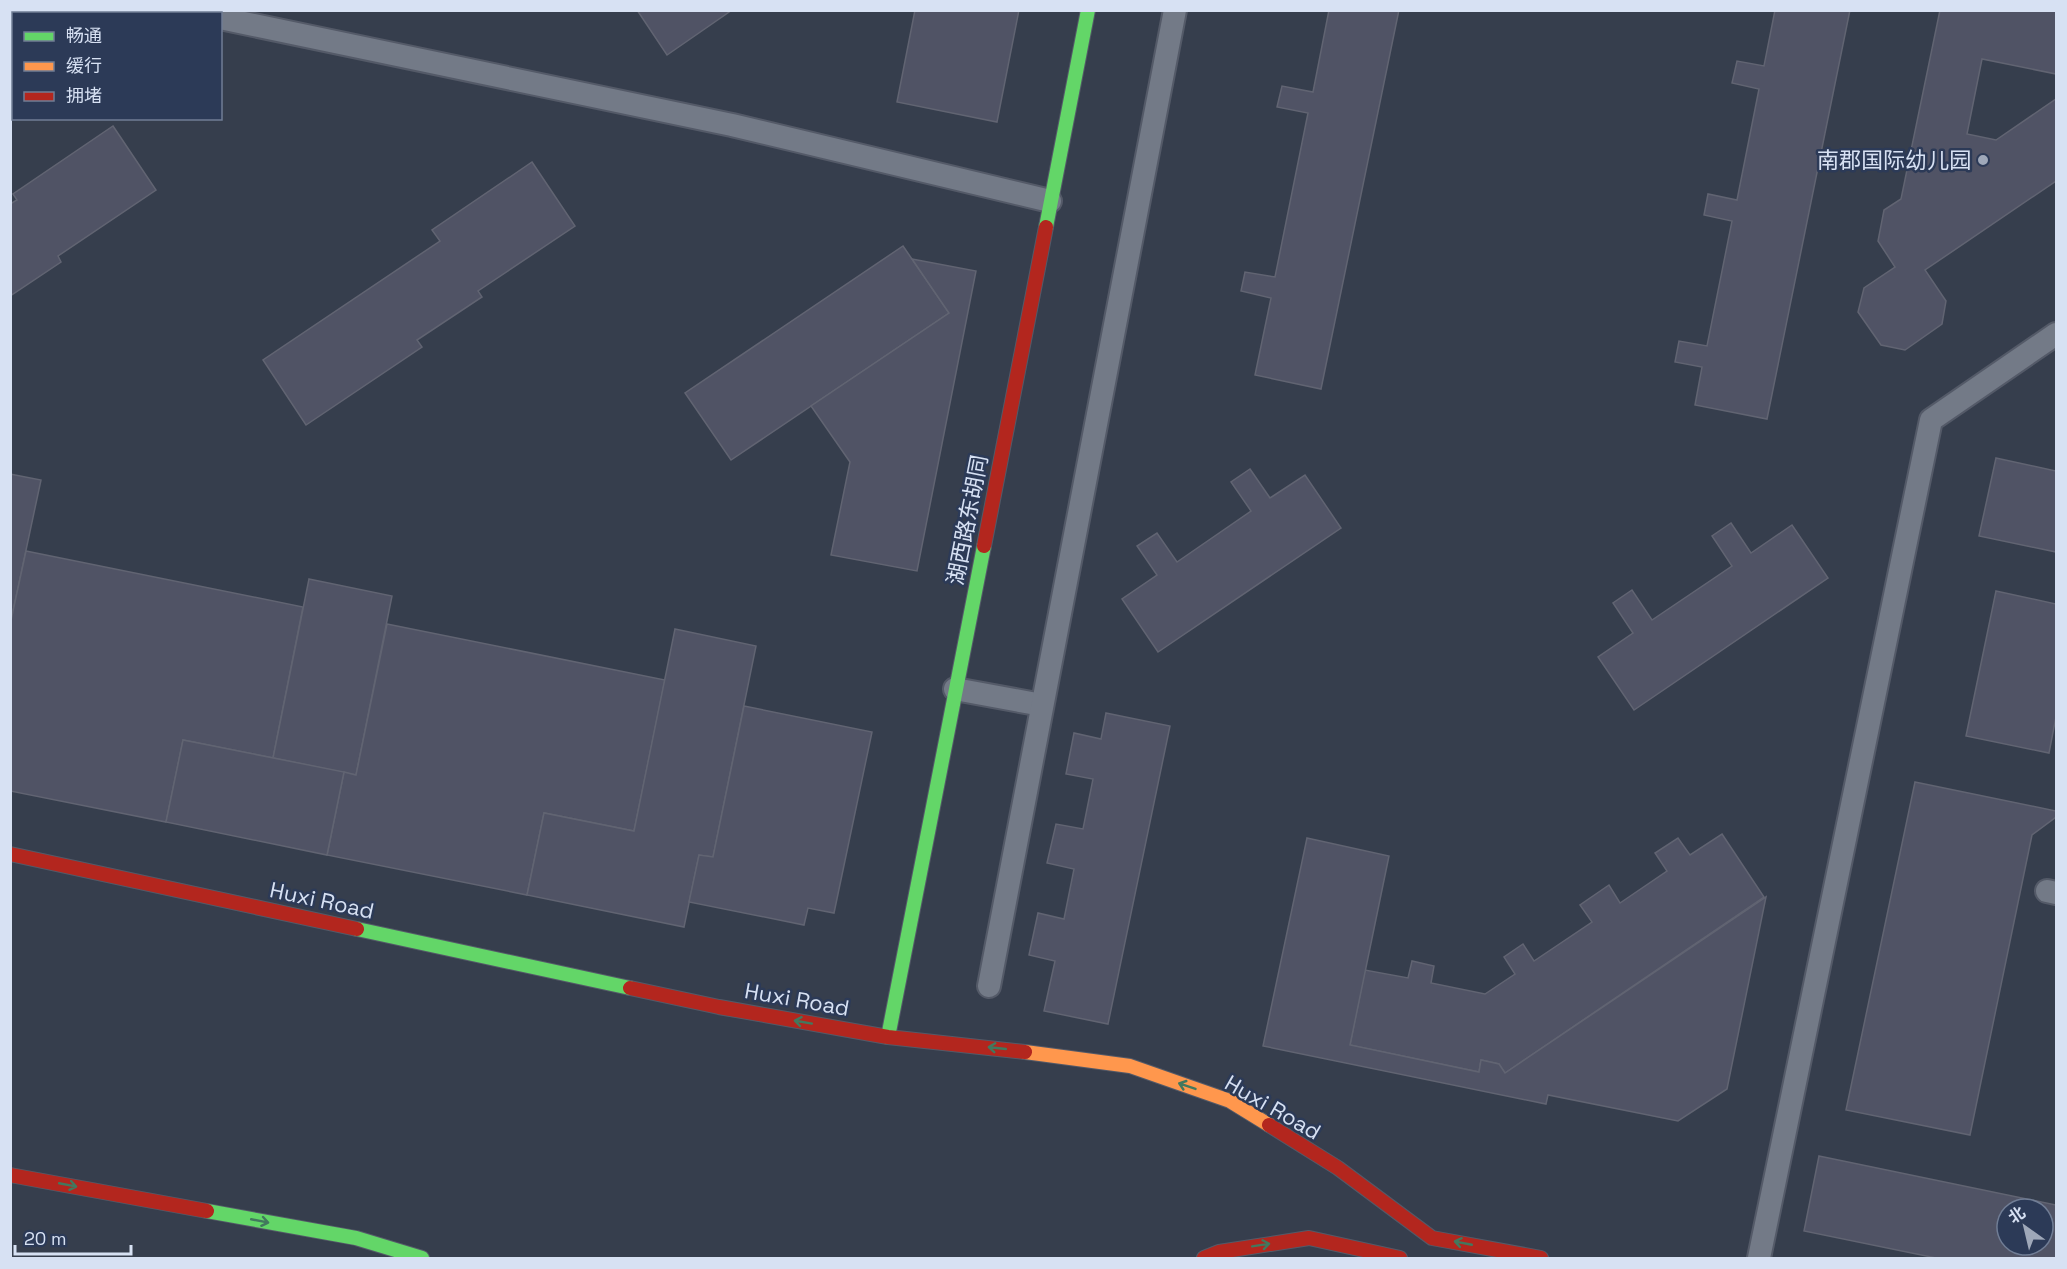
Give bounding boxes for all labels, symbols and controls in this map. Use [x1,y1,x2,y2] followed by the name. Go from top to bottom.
[12,12,222,120] legend
[66,24,102,47] text: 畅通
[66,54,102,77] text: 缓行
[66,84,102,107] text: 拥堵
[1817,146,1971,174] place label: 南郡国际幼儿园
[1976,153,1990,167] marker: 南郡国际幼儿园
[941,453,993,587] street label: 湖西路东胡同
[267,875,377,925] street label: Huxi Road
[742,976,852,1022] street label: Huxi Road
[794,1016,814,1027] one-way arrow
[987,1042,1007,1053] one-way arrow
[1220,1068,1326,1146] street label: Huxi Road
[1178,1079,1197,1090] one-way arrow
[58,1180,77,1191] one-way arrow
[1995,1197,2055,1257] north arrow
[2004,1202,2029,1228] text: 北
[249,1216,269,1227] one-way arrow
[15,1218,130,1256] scale bar
[24,1227,67,1250] text: 20 m
[1453,1238,1473,1249] one-way arrow
[1250,1240,1270,1251] one-way arrow

